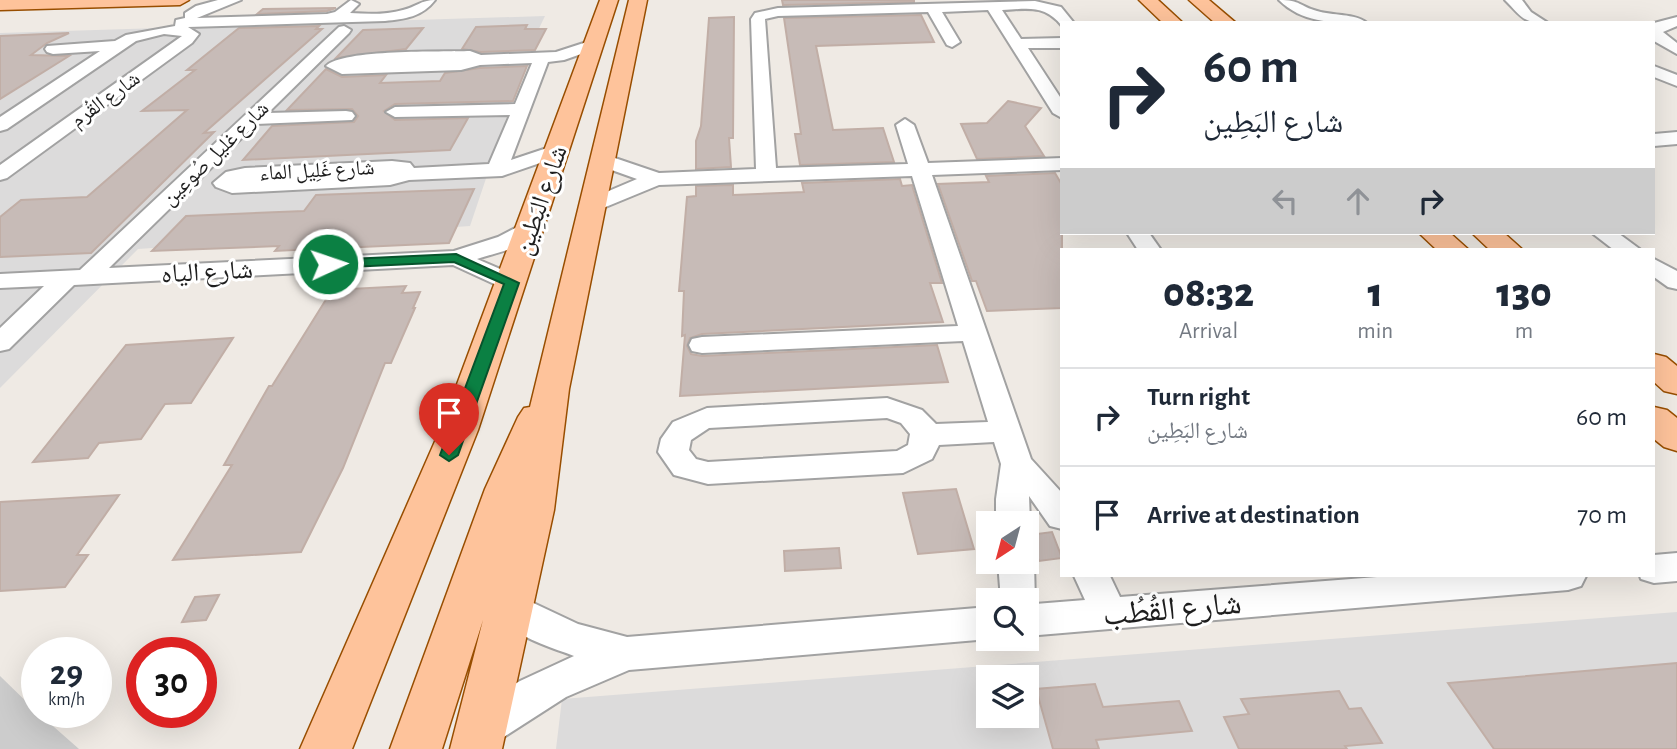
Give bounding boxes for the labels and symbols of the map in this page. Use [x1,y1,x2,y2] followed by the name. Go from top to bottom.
[67,67,145,134] street label: شارع القُرم
[158,97,274,211] street label: شارع غليل صُوعِين
[510,142,574,259] street label: شارع البَطِين
[259,157,375,186] street label: شارع غَلِيل الماء
[291,227,365,301] position arrow
[160,257,254,289] street label: شارع الياه
[419,383,479,455] pin
[976,511,1040,574] north arrow
[1101,587,1243,634] street label: شارع القُطُب
[126,637,217,728] speed limit sign: 30

